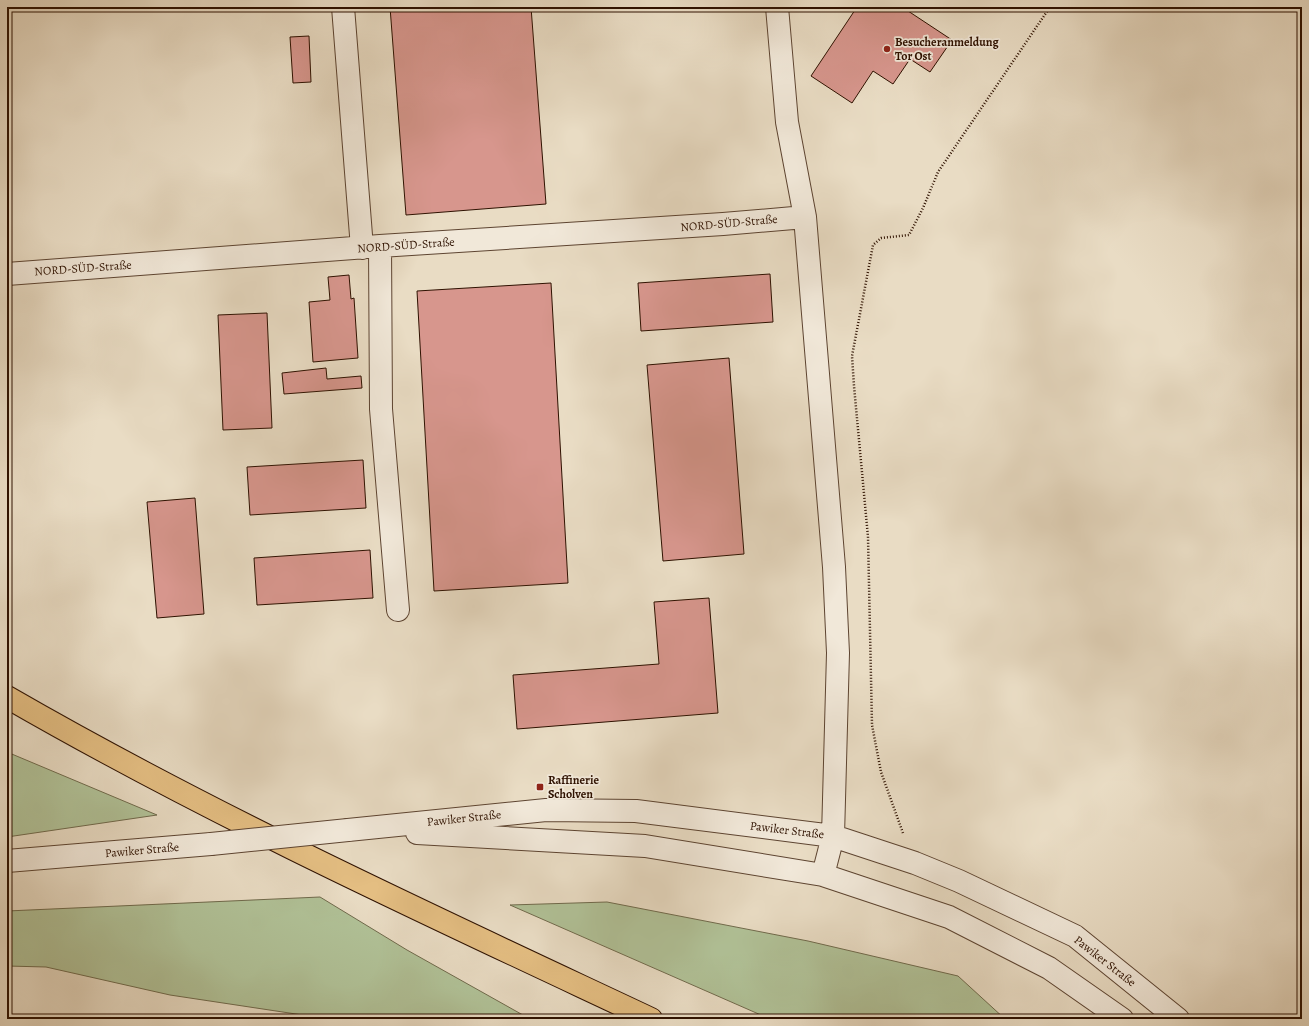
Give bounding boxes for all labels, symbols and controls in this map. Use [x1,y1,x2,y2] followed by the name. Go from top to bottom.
[895,34,999,64] place label: Besucheranmeldung Tor Ost
[882,44,892,54] marker: Besucheranmeldung Tor Ost
[680,211,778,235] street label: NORD-SÜD-Straße
[357,234,455,256] street label: NORD-SÜD-Straße
[34,257,132,279] street label: NORD-SÜD-Straße
[548,772,599,802] place label: Raffinerie Scholven
[535,782,545,792] marker: Raffinerie Scholven
[426,806,502,830] street label: Pawiker Straße
[749,818,825,842] street label: Pawiker Straße
[104,839,180,861] street label: Pawiker Straße
[1071,932,1139,990] street label: Pawiker Straße

